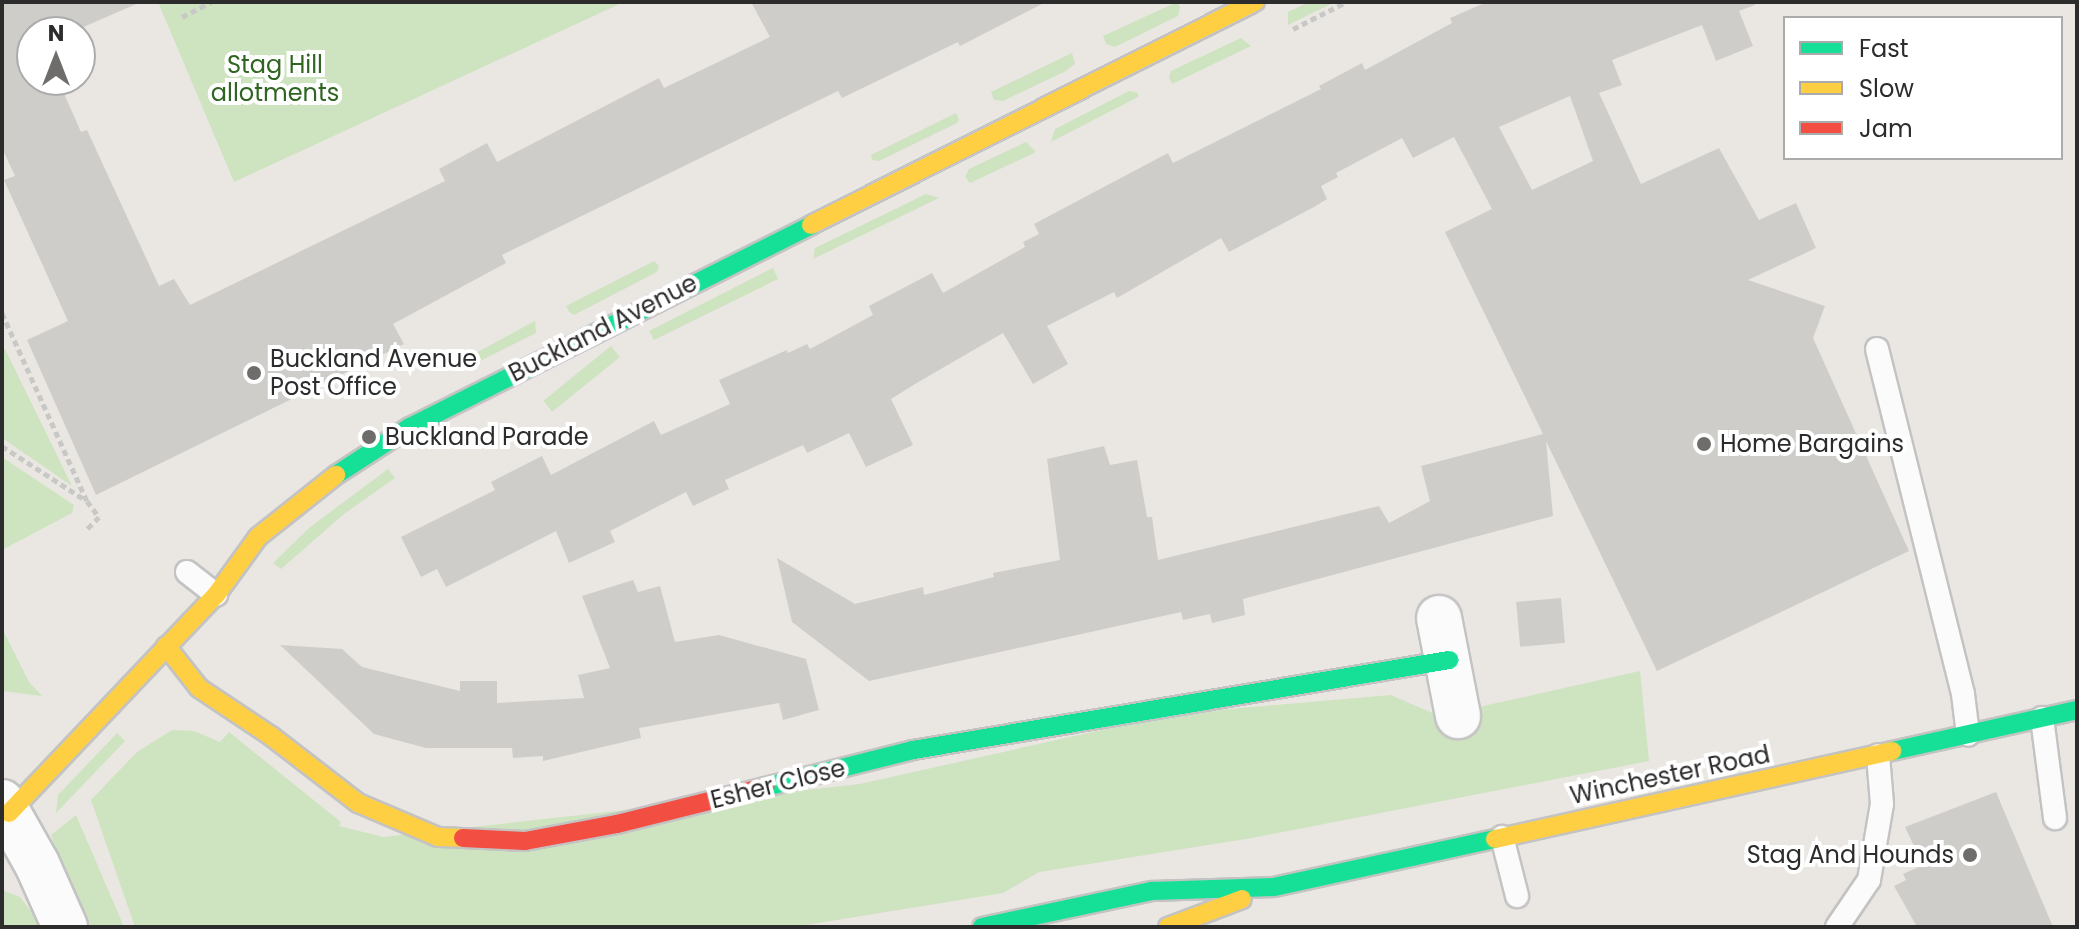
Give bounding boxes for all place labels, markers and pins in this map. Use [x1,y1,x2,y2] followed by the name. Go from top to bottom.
[270,345,477,401] place label: Buckland Avenue Post Office
[245,364,263,382] marker: Buckland Avenue Post Office
[385,423,589,451] place label: Buckland Parade
[360,428,378,446] marker: Buckland Parade
[1720,430,1904,458] place label: Home Bargains
[1695,435,1713,453] marker: Home Bargains
[1747,841,1954,869] place label: Stag And Hounds
[1961,846,1979,864] marker: Stag And Hounds

